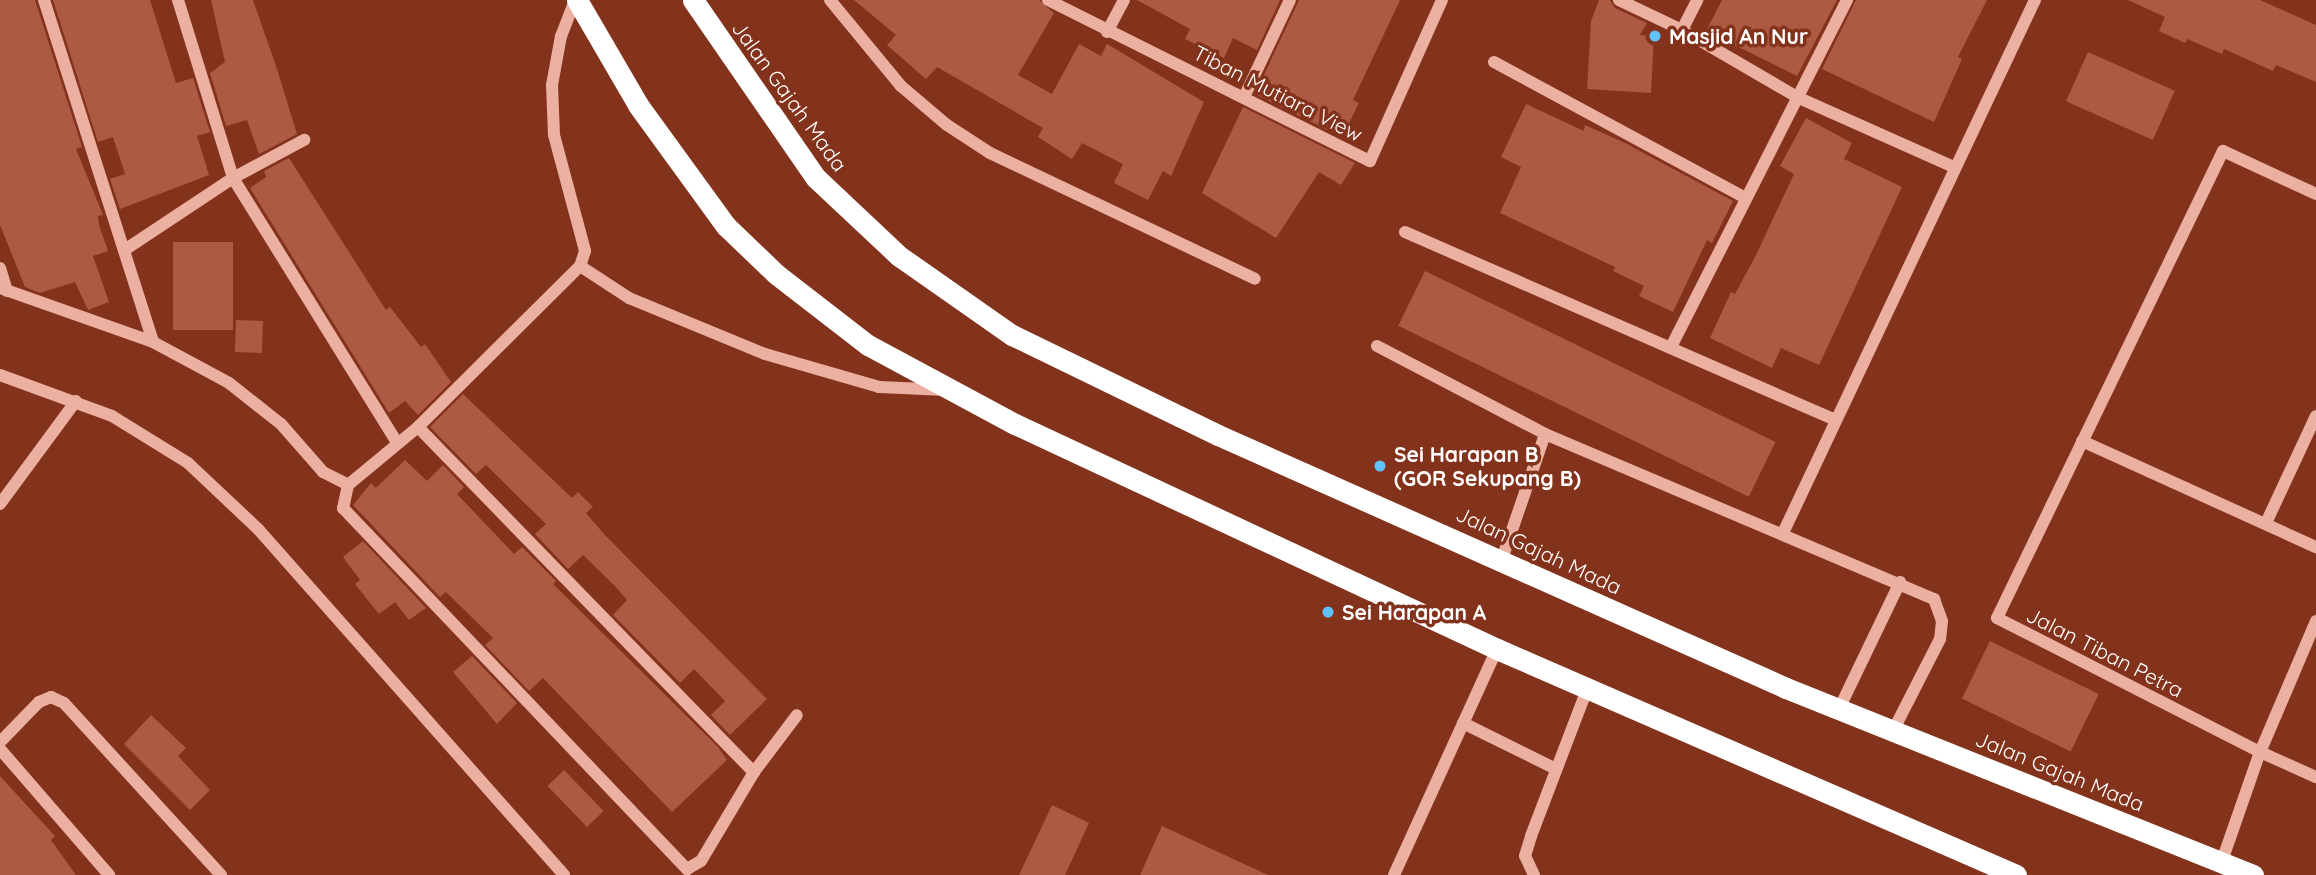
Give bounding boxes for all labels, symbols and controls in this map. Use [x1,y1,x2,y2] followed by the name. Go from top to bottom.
[727,16,853,176] street label: Jalan Gajah Mada
[1669,23,1808,49] place label: Masjid An Nur
[1647,28,1663,44] marker: Masjid An Nur
[1189,39,1367,147] street label: Tiban Mutiara View
[1394,441,1581,491] place label: Sei Harapan B (GOR Sekupang B)
[1372,458,1388,474] marker: Sei Harapan B (GOR Sekupang B)
[1452,501,1626,599] street label: Jalan Gajah Mada
[1342,599,1486,625] place label: Sei Harapan A
[2022,602,2188,702] street label: Jalan Tiban Petra
[1320,604,1336,620] marker: Sei Harapan A
[1972,726,2148,816] street label: Jalan Gajah Mada

